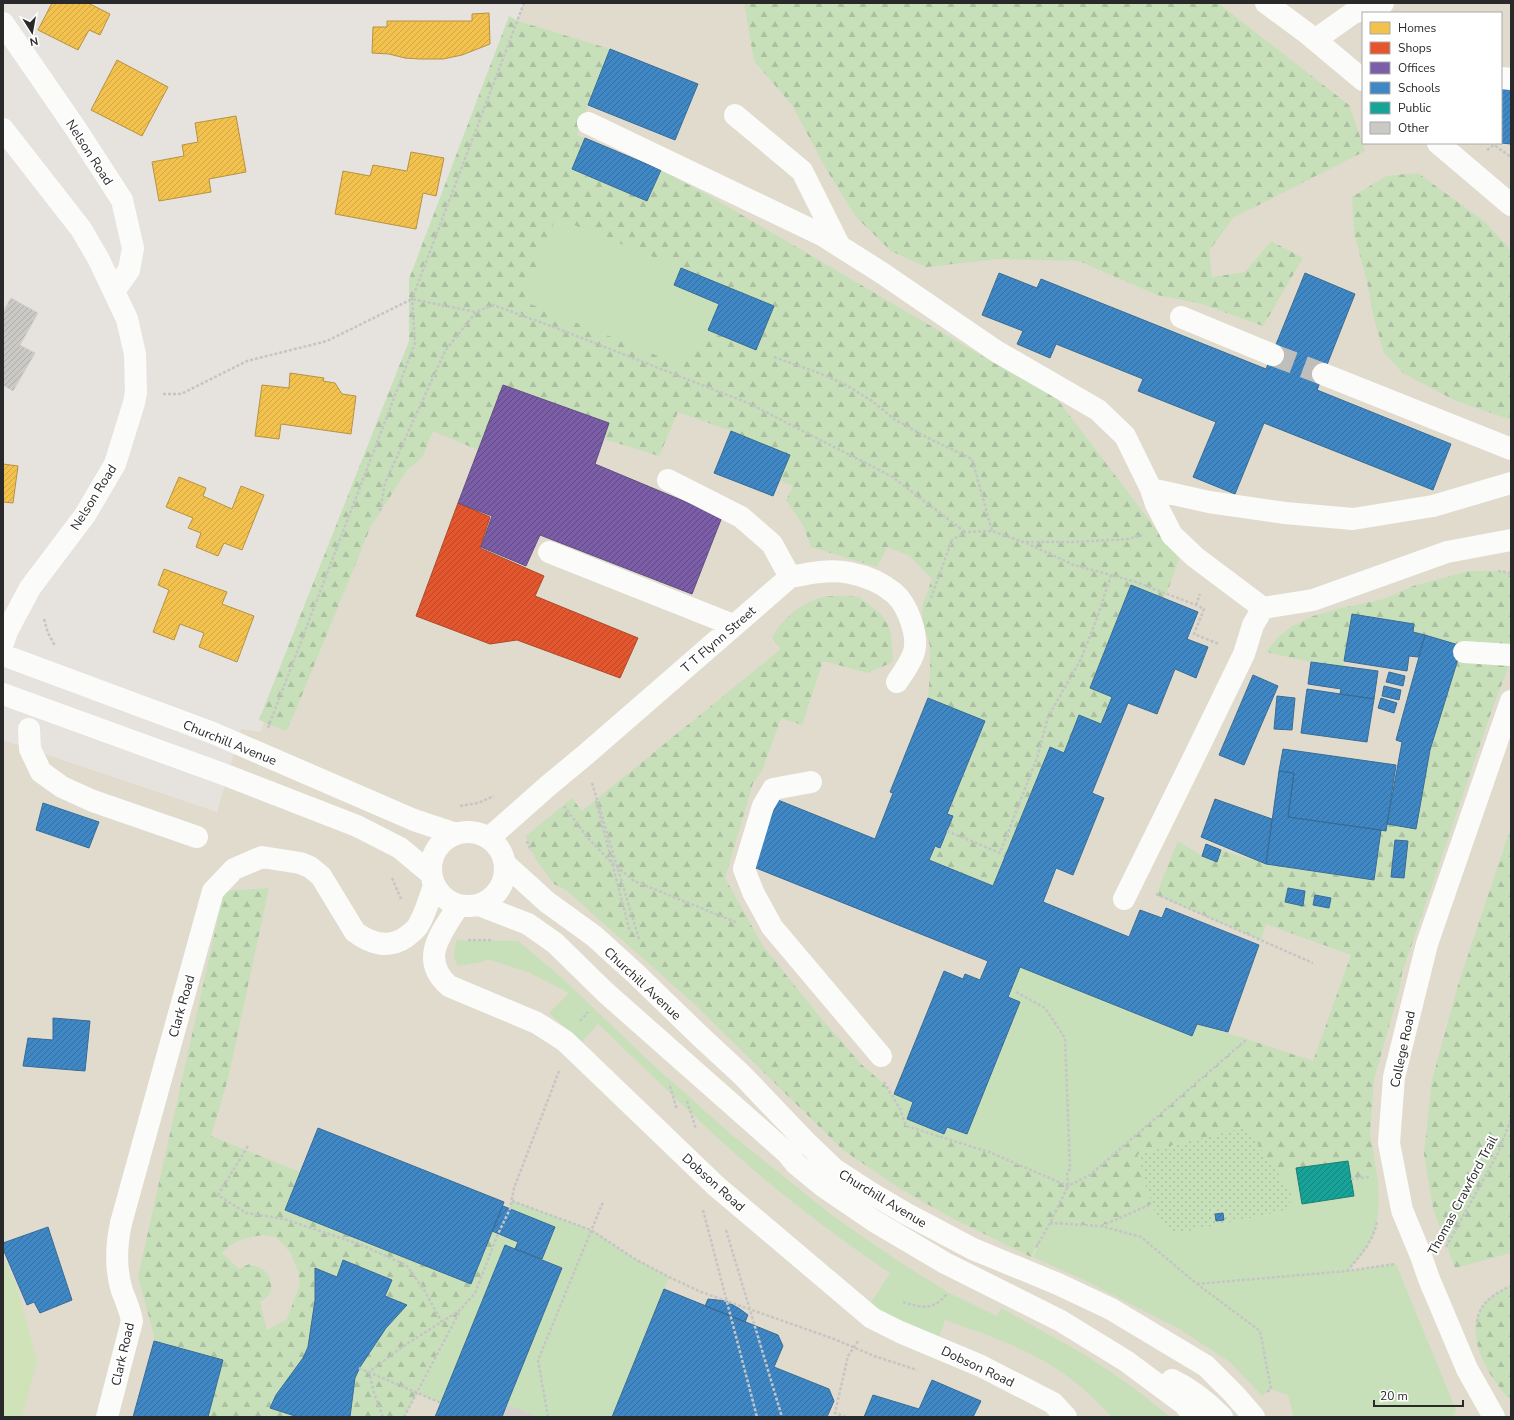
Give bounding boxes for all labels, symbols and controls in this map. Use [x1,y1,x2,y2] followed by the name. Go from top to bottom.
[12,12,52,52] north arrow
[1362,12,1502,144] legend
[1398,20,1436,36] text: Homes
[28,33,39,49] text: N
[1398,40,1432,56] text: Shops
[1398,60,1436,76] text: Offices
[1398,80,1441,96] text: Schools
[1398,100,1432,116] text: Public
[61,116,117,189] street label: Nelson Road
[1398,120,1430,136] text: Other
[66,461,121,534] street label: Nelson Road
[677,602,760,677] street label: T T Flynn Street
[180,716,279,770] street label: Churchill Avenue
[600,943,685,1024] street label: Churchill Avenue
[164,973,199,1040] street label: Clark Road
[1386,1009,1420,1089] street label: College Road
[1424,1132,1502,1259] street label: Thomas Crawford Trail
[678,1150,749,1216] street label: Dobson Road
[835,1165,930,1232] street label: Churchill Avenue
[107,1321,139,1388] street label: Clark Road
[938,1342,1017,1392] street label: Dobson Road
[1374,1382,1463,1408] scale bar
[1380,1388,1408,1404] text: 20 m

